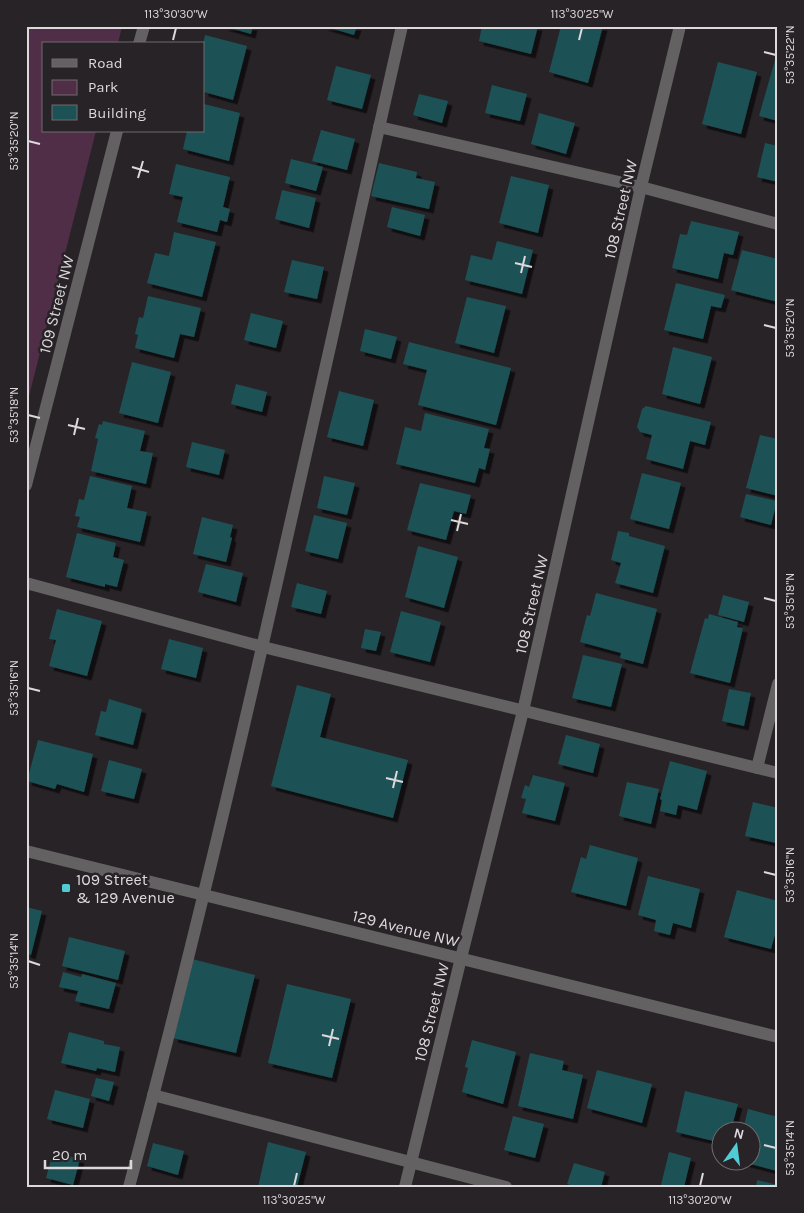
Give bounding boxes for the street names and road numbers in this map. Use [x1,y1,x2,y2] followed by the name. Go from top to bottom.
[600,157,641,261] street label: 108 Street NW
[35,252,78,355] street label: 109 Street NW
[511,552,552,656] street label: 108 Street NW
[351,906,462,951] street label: 129 Avenue NW
[410,960,453,1064] street label: 108 Street NW

